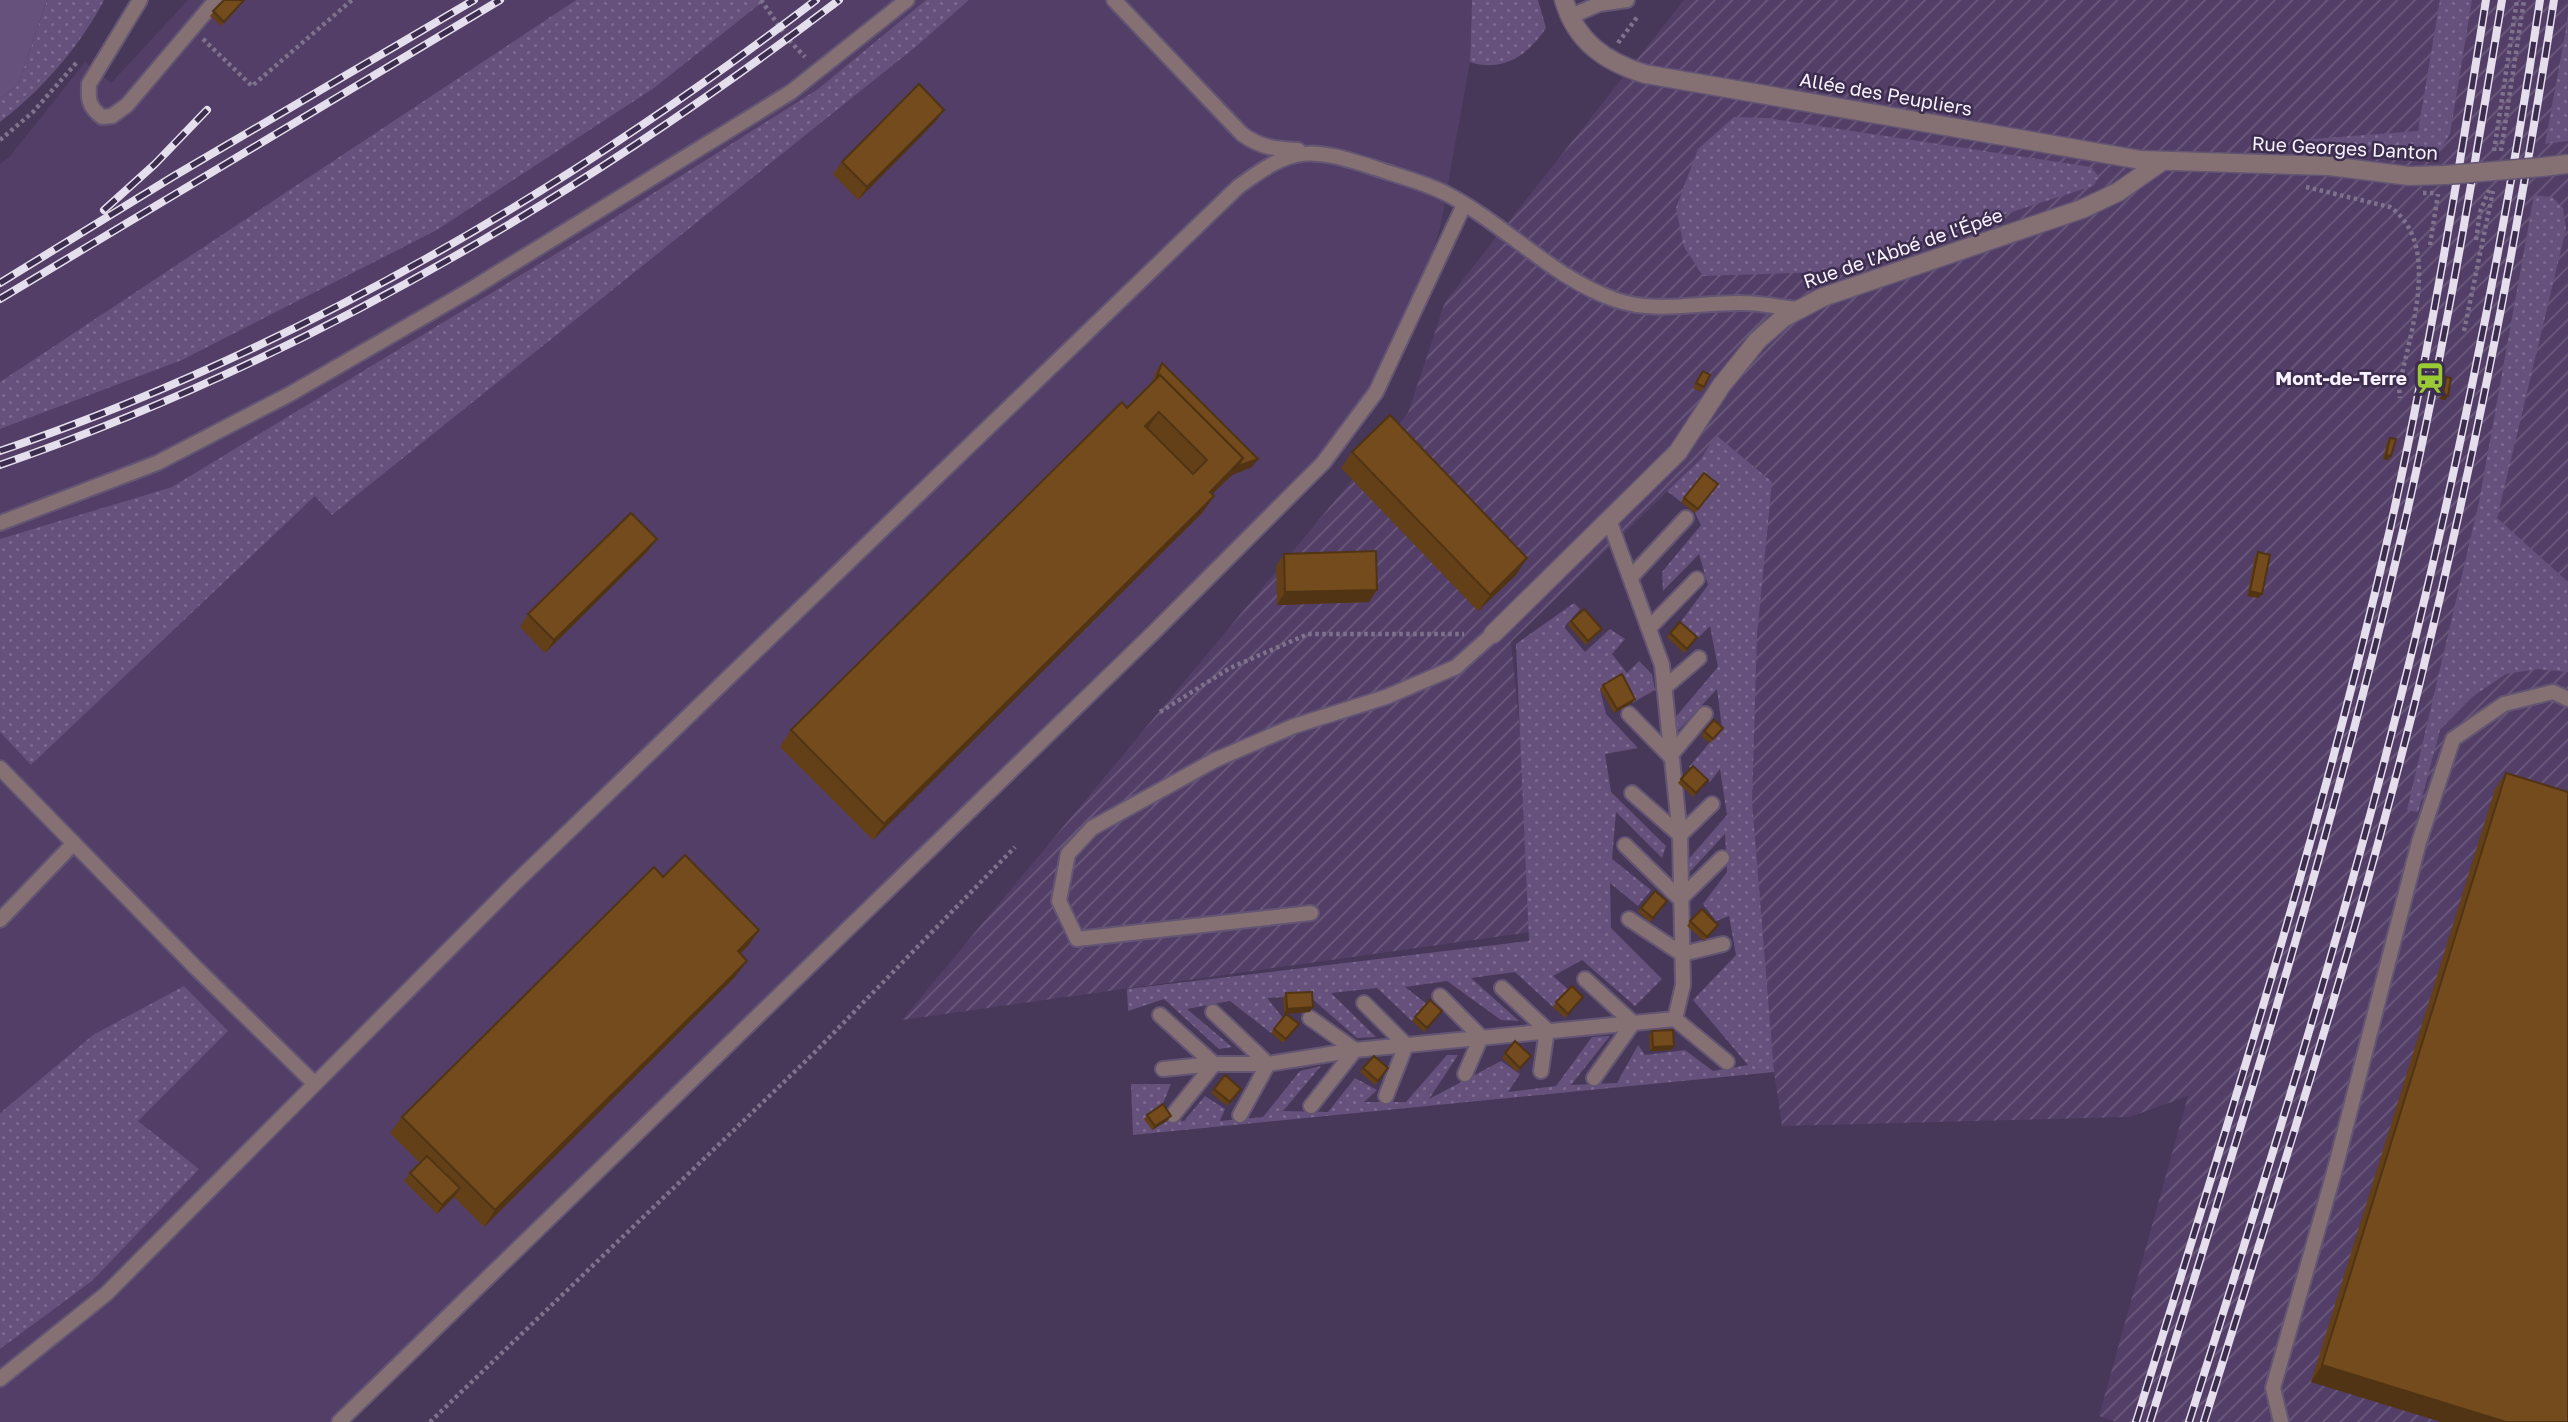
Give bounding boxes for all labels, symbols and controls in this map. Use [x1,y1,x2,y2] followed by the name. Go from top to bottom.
[1798,67,1974,120] street label: Allée des Peupliers
[2251,131,2439,164] street label: Rue Georges Danton
[1800,203,2006,292] street label: Rue de l'Abbé de l'Épée
[2413,361,2447,395] station icon: Mont-de-Terre
[2275,366,2407,389] place label: Mont-de-Terre

